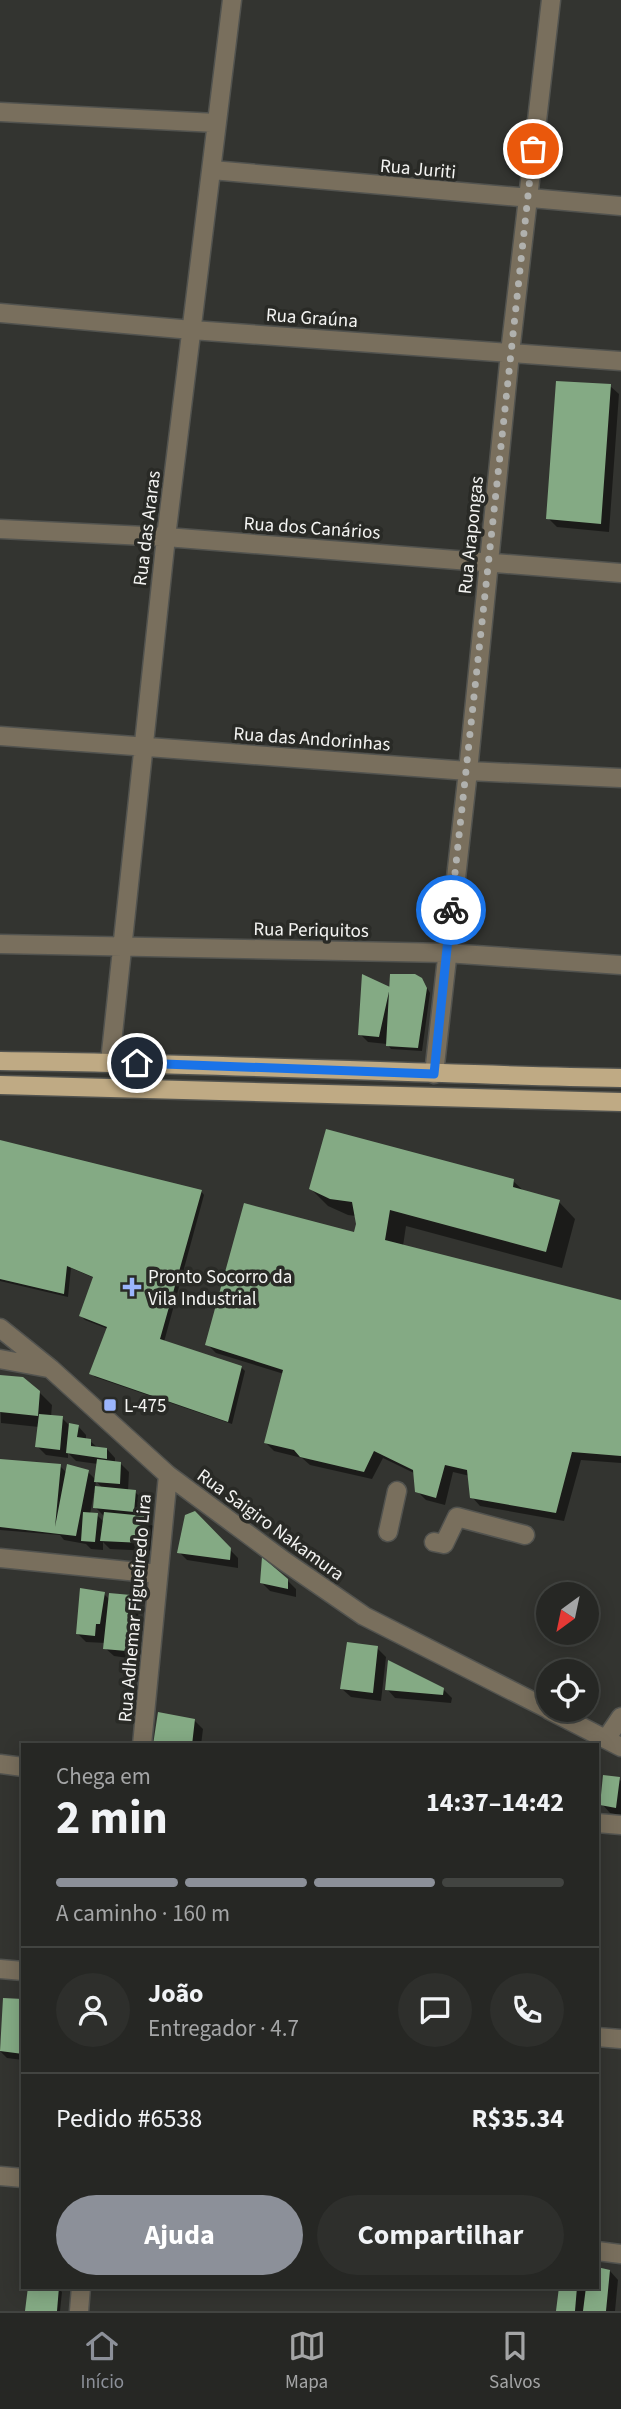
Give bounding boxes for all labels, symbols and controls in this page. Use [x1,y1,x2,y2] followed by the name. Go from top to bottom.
[503,119,563,179] pin
[514,130,552,168] icon: bag
[379,153,457,186] street label: Rua Juriti
[265,302,359,335] street label: Rua Graúna
[127,469,168,587] street label: Rua das Araras
[452,475,491,596] street label: Rua Arapongas
[243,510,381,547] street label: Rua dos Canários
[232,721,391,758] street label: Rua das Andorinhas
[416,875,486,945] courier
[432,891,470,929] icon: bike
[253,916,369,945] street label: Rua Periquitos
[107,1033,167,1093] pin
[118,1044,156,1082] icon: home
[148,1264,292,1313] place label: Pronto Socorro da Vila Industrial
[122,1277,142,1297] marker: Pronto Socorro da Vila Industrial
[124,1393,166,1420] place label: L-475
[102,1397,118,1413] marker: L-475
[191,1463,349,1588] street label: Rua Saigiro Nakamura
[112,1493,159,1723] street label: Rua Adhemar Figueiredo Lira
[536,1582,598,1645] north arrow
[536,1582,599,1722] map controls
[536,1659,599,1722] button: locate
[56,1760,151,1793] text: Chega em
[426,1784,564,1821] text: 14:37–14:42
[56,1786,168,1851] text: 2 min
[56,1897,230,1930] text: A caminho · 160 m
[56,1973,130,2047] button: person
[398,1973,472,2047] button: chat
[490,1973,564,2047] button: phone
[148,1975,204,2012] text: João
[148,2012,299,2045] text: Entregador · 4.7
[56,2100,202,2137] text: Pedido #6538
[472,2100,564,2137] text: R$35.34
[56,2195,303,2275] button: Ajuda
[317,2195,564,2275] button: Compartilhar
[80,2327,124,2396] tab: Início
[285,2327,328,2396] tab: Mapa
[489,2327,541,2396] tab: Salvos

